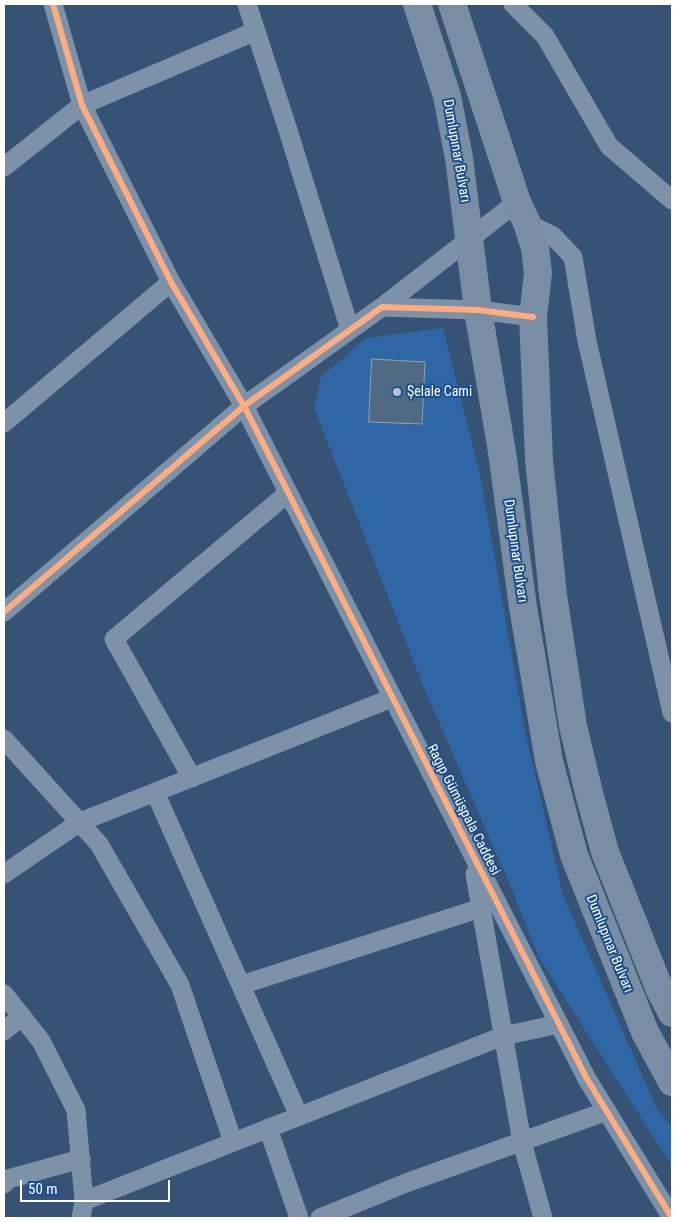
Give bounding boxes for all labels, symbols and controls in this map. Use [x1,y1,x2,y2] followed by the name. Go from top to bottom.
[439,98,473,204] street label: Dumlupınar Bulvarı
[407,384,472,400] place label: Şelale Cami
[391,386,403,398] marker: Şelale Cami
[499,498,531,604] street label: Dumlupınar Bulvarı
[423,742,503,878] street label: Ragıp Gümüşpala Caddesi
[582,893,636,995] street label: Dumlupınar Bulvarı
[22,1170,172,1202] scale bar
[28,1180,58,1198] text: 50 m

